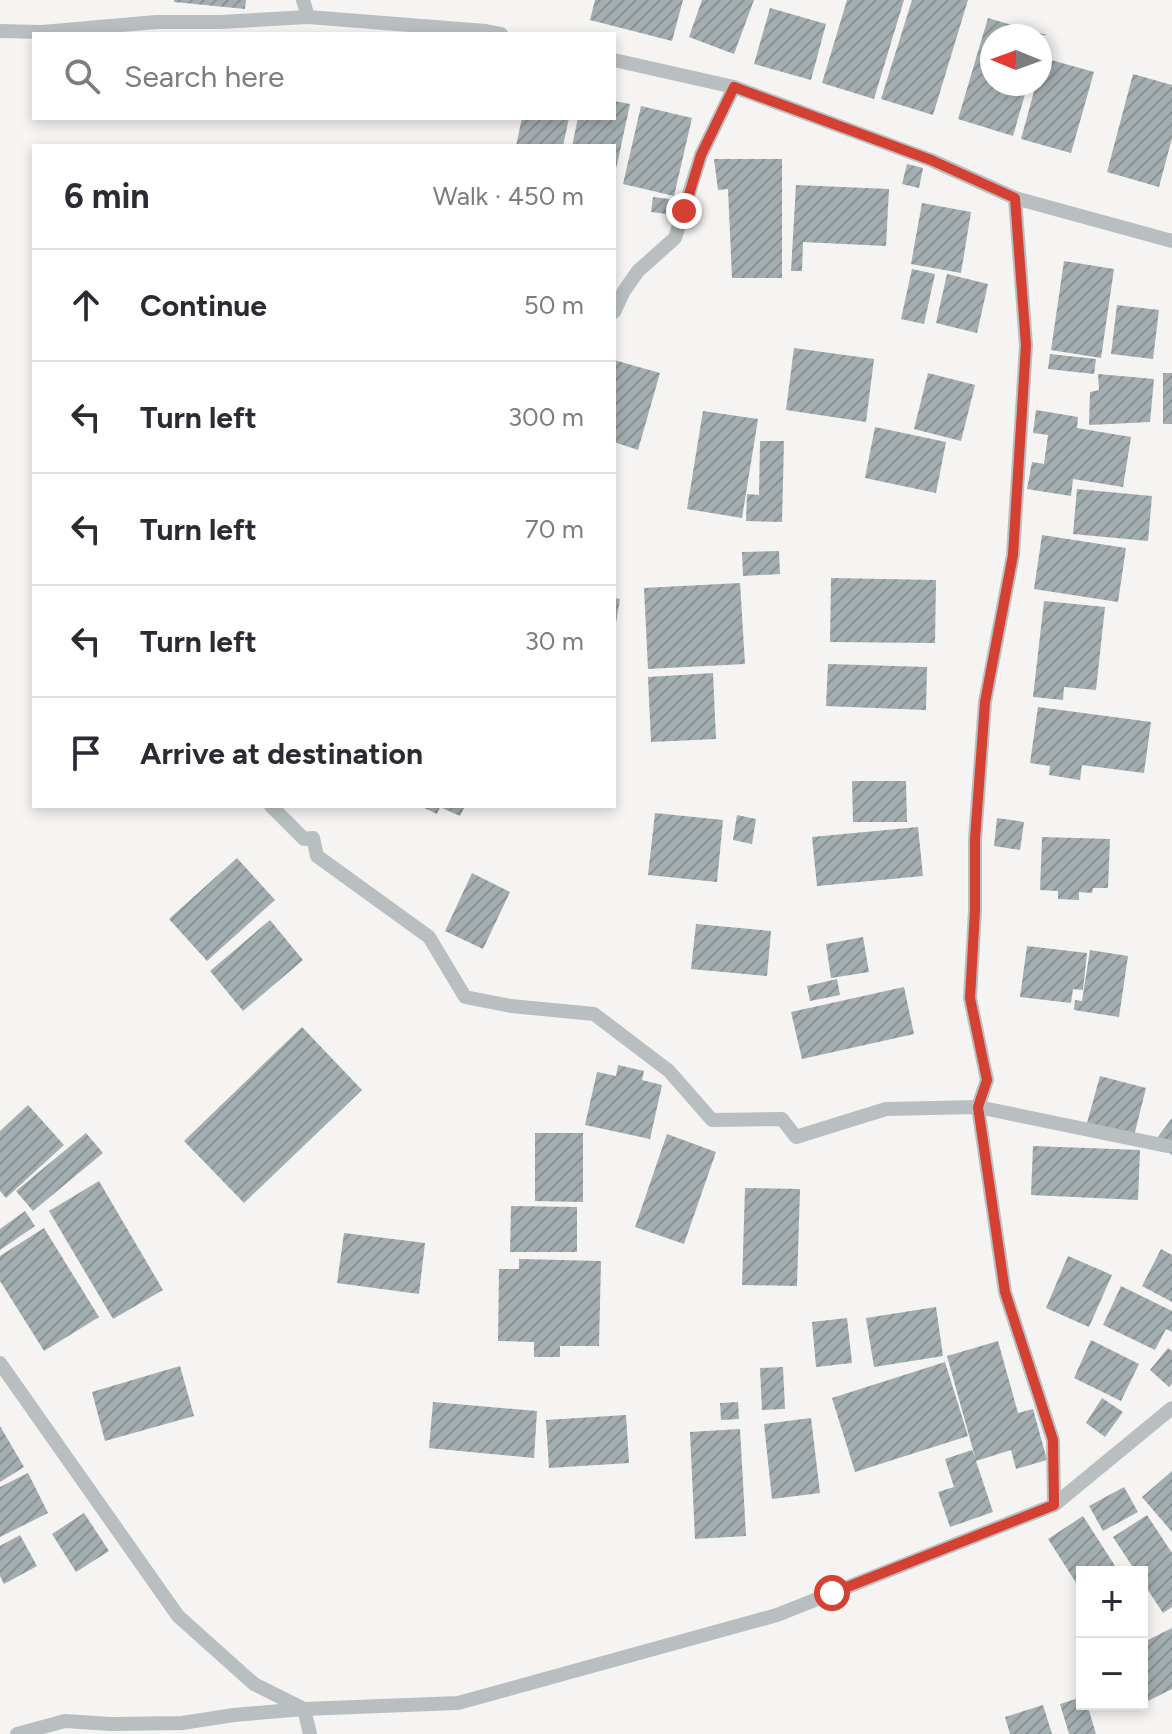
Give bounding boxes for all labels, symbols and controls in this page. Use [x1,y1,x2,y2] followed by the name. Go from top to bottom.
[980,24,1052,96] north arrow
[32,32,616,120] search box
[60,54,104,98] icon: search
[124,58,284,95] text: Search here
[64,176,150,217] text: 6 min
[433,180,584,212] text: Walk · 450 m
[666,193,702,229] route end
[64,283,108,327] icon: ahead
[140,287,267,324] text: Continue
[524,289,584,321] text: 50 m
[64,395,108,439] icon: left
[140,399,257,436] text: Turn left
[508,401,584,433] text: 300 m
[64,507,108,551] icon: left
[140,511,257,548] text: Turn left
[525,513,584,545] text: 70 m
[64,619,108,663] icon: left
[140,623,257,660] text: Turn left
[525,625,584,657] text: 30 m
[64,731,108,775] icon: arrive
[140,735,423,772] text: Arrive at destination
[1076,1566,1148,1710] map controls
[1076,1566,1148,1638] button: +
[814,1575,850,1611] route start
[1076,1638,1148,1710] button: −

